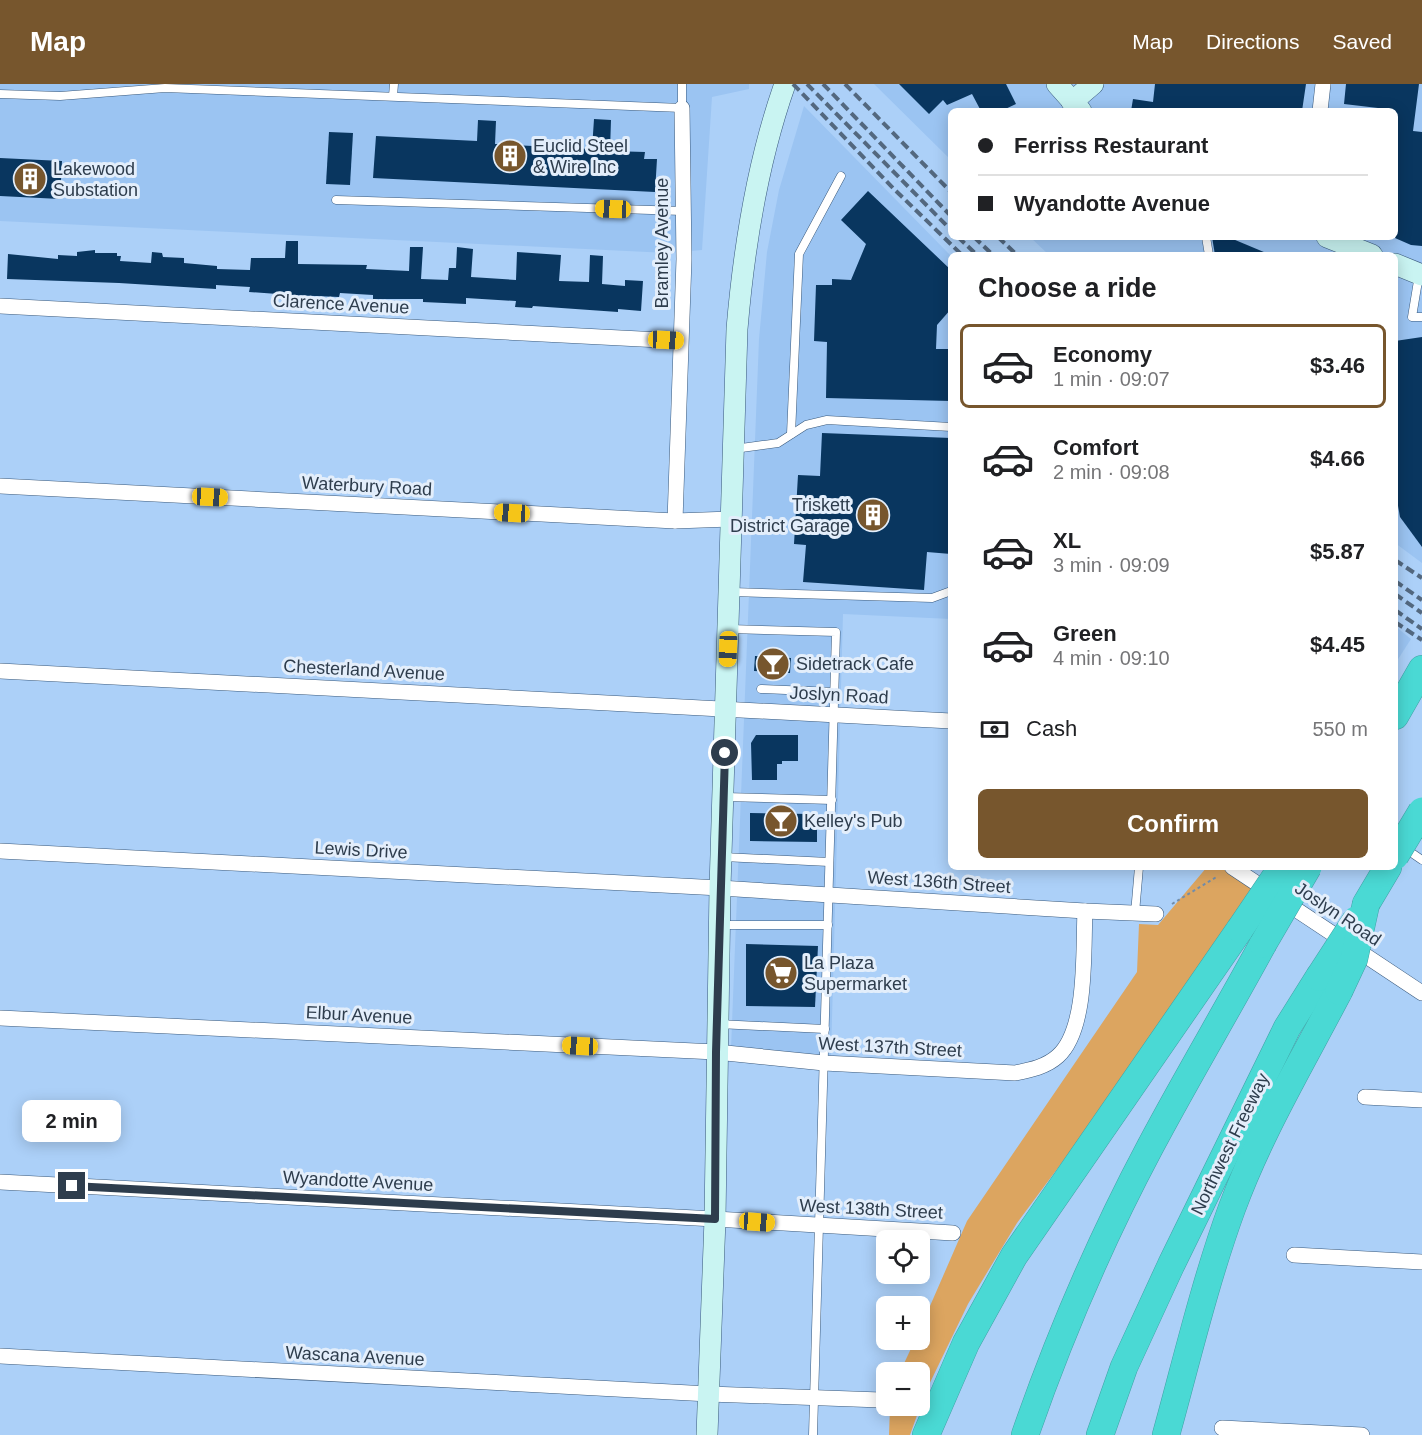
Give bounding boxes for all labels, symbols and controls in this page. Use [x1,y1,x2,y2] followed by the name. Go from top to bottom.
[30,26,86,57] text: Map
[1132,30,1173,53] text: Map
[1206,30,1299,53] text: Directions
[1332,30,1392,53] text: Saved
[1014,133,1208,158] text: Ferriss Restaurant
[533,136,628,177] place label: Euclid Steel & Wire Inc
[492,138,528,174] building icon: Euclid Steel & Wire Inc
[53,159,138,200] place label: Lakewood Substation
[12,161,48,197] building icon: Lakewood Substation
[652,178,672,308] street label: Bramley Avenue
[1014,191,1210,216] text: Wyandotte Avenue
[595,199,631,219] car
[978,273,1157,303] text: Choose a ride
[272,290,410,318] street label: Clarence Avenue
[648,330,684,350] car
[981,339,1035,393] icon: car
[1053,342,1152,367] text: Economy
[1310,353,1365,378] text: $3.46
[1053,368,1170,390] text: 1 min · 09:07
[981,432,1035,486] icon: car
[1053,435,1139,460] text: Comfort
[1310,446,1365,471] text: $4.66
[1053,461,1170,483] text: 2 min · 09:08
[301,473,433,499] street label: Waterbury Road
[192,487,228,507] car
[730,495,850,536] place label: Triskett District Garage
[855,497,891,533] building icon: Triskett District Garage
[494,503,530,523] car
[981,525,1035,579] icon: car
[1053,528,1081,553] text: XL
[1310,539,1365,564] text: $5.87
[1053,554,1170,576] text: 3 min · 09:09
[981,618,1035,672] icon: car
[1053,621,1117,646] text: Green
[718,631,738,667] car
[1310,632,1365,657] text: $4.45
[755,646,791,682] bar icon: Sidetrack Cafe
[1053,647,1170,669] text: 4 min · 09:10
[796,654,914,674] place label: Sidetrack Cafe
[283,656,445,684] street label: Chesterland Avenue
[789,682,889,708] street label: Joslyn Road
[978,713,1011,746] icon: cash
[1026,716,1077,741] text: Cash
[1312,718,1368,740] text: 550 m
[711,739,738,766] route start
[978,789,1368,858] button: Confirm
[763,803,799,839] bar icon: Kelley's Pub
[804,811,903,831] place label: Kelley's Pub
[314,838,408,862] street label: Lewis Drive
[867,867,1011,897] street label: West 136th Street
[1291,878,1385,950] street label: Joslyn Road
[804,953,907,994] place label: La Plaza Supermarket
[763,955,799,991] supermarket icon: La Plaza Supermarket
[305,1002,413,1028] street label: Elbur Avenue
[818,1033,962,1061] street label: West 137th Street
[562,1036,598,1056] car
[1187,1070,1273,1218] street label: Northwest Freeway
[22,1099,122,1141] callout: 2 min
[45,1110,98,1132] text: 2 min
[282,1167,434,1195] street label: Wyandotte Avenue
[58,1172,85,1199] route end
[799,1195,943,1223] street label: West 138th Street
[738,1212,776,1232] car
[876,1230,930,1416] map controls
[876,1230,930,1284] button: locate
[876,1296,930,1350] button: +
[285,1342,425,1370] street label: Wascana Avenue
[876,1362,930,1416] button: −

